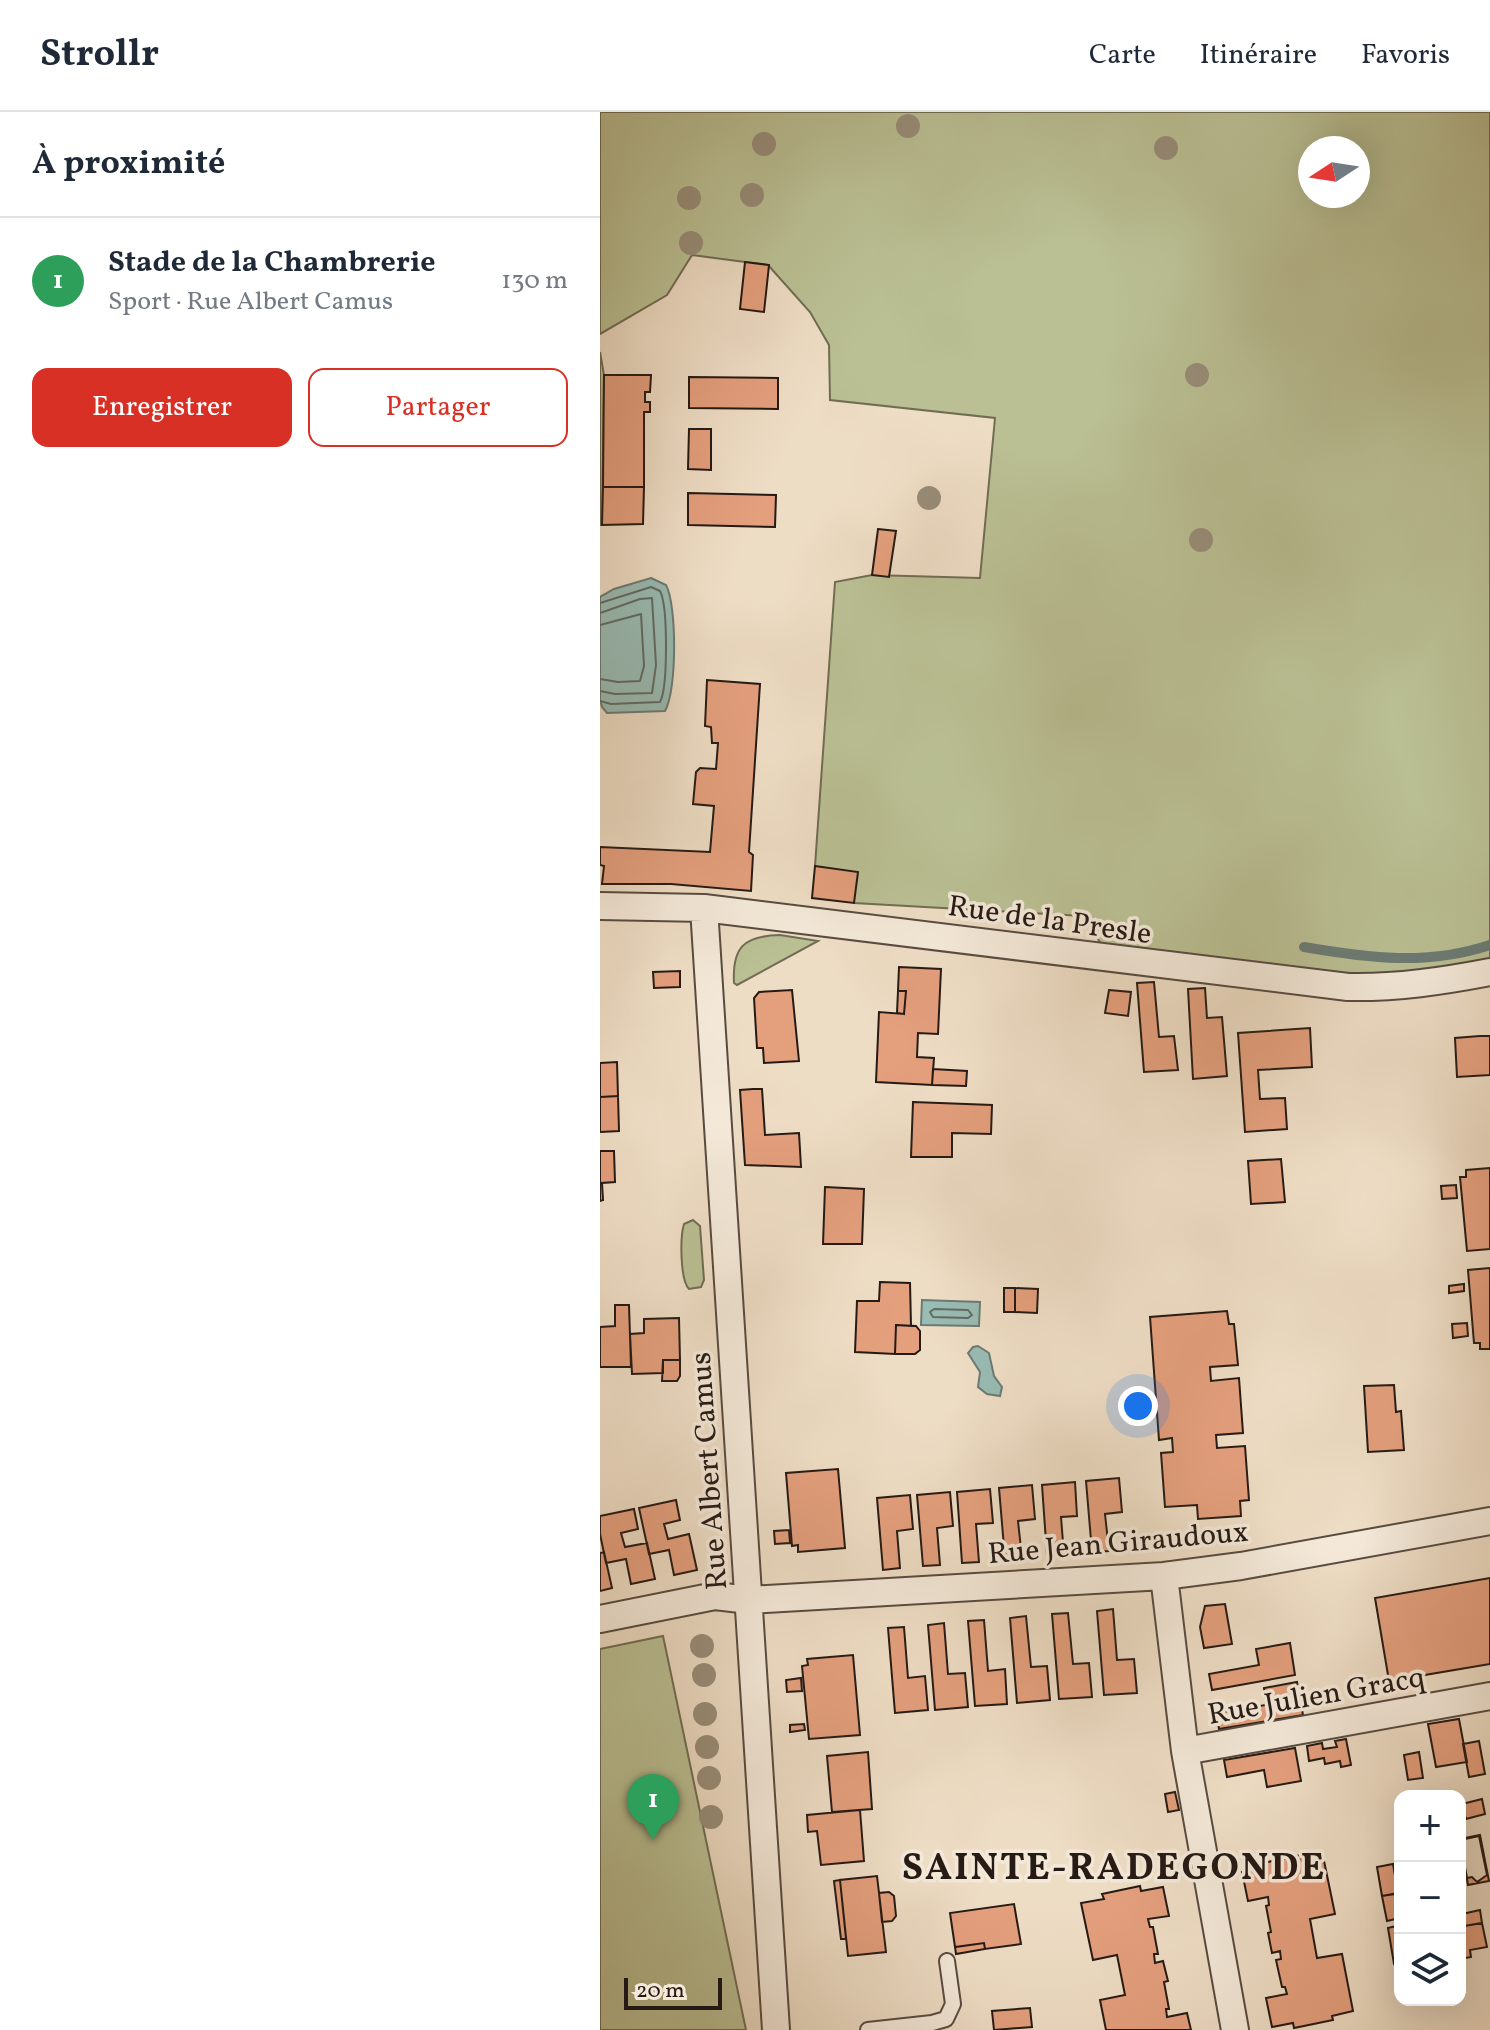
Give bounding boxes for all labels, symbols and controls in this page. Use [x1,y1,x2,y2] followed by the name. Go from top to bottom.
[40,29,159,82] text: Strollr
[1089,36,1156,75] text: Carte
[1200,36,1317,75] text: Itinéraire
[1361,36,1450,75] text: Favoris
[1298,136,1370,208] north arrow
[32,141,225,188] text: À proximité
[108,242,436,284] text: Stade de la Chambrerie
[53,263,63,299] text: 1
[501,263,568,299] text: 130 m
[108,284,393,320] text: Sport · Rue Albert Camus
[32,368,292,447] button: Enregistrer
[308,368,568,447] button: Partager
[945,886,1154,956] street label: Rue de la Presle
[681,1351,739,1591] street label: Rue Albert Camus
[1118,1386,1158,1426] your location
[986,1512,1250,1576] street label: Rue Jean Giraudoux
[1204,1657,1429,1737] street label: Rue Julien Gracq
[627,1774,679,1840] pin: 1
[1394,1790,1466,2006] map controls
[1394,1790,1466,1862] button: +
[902,1843,1326,1896] district label: SAINTE-RADEGONDE
[1394,1862,1466,1934] button: −
[1394,1934,1466,2006] button: layers
[624,1974,722,2010] scale bar
[636,1976,685,2007] text: 20 m

